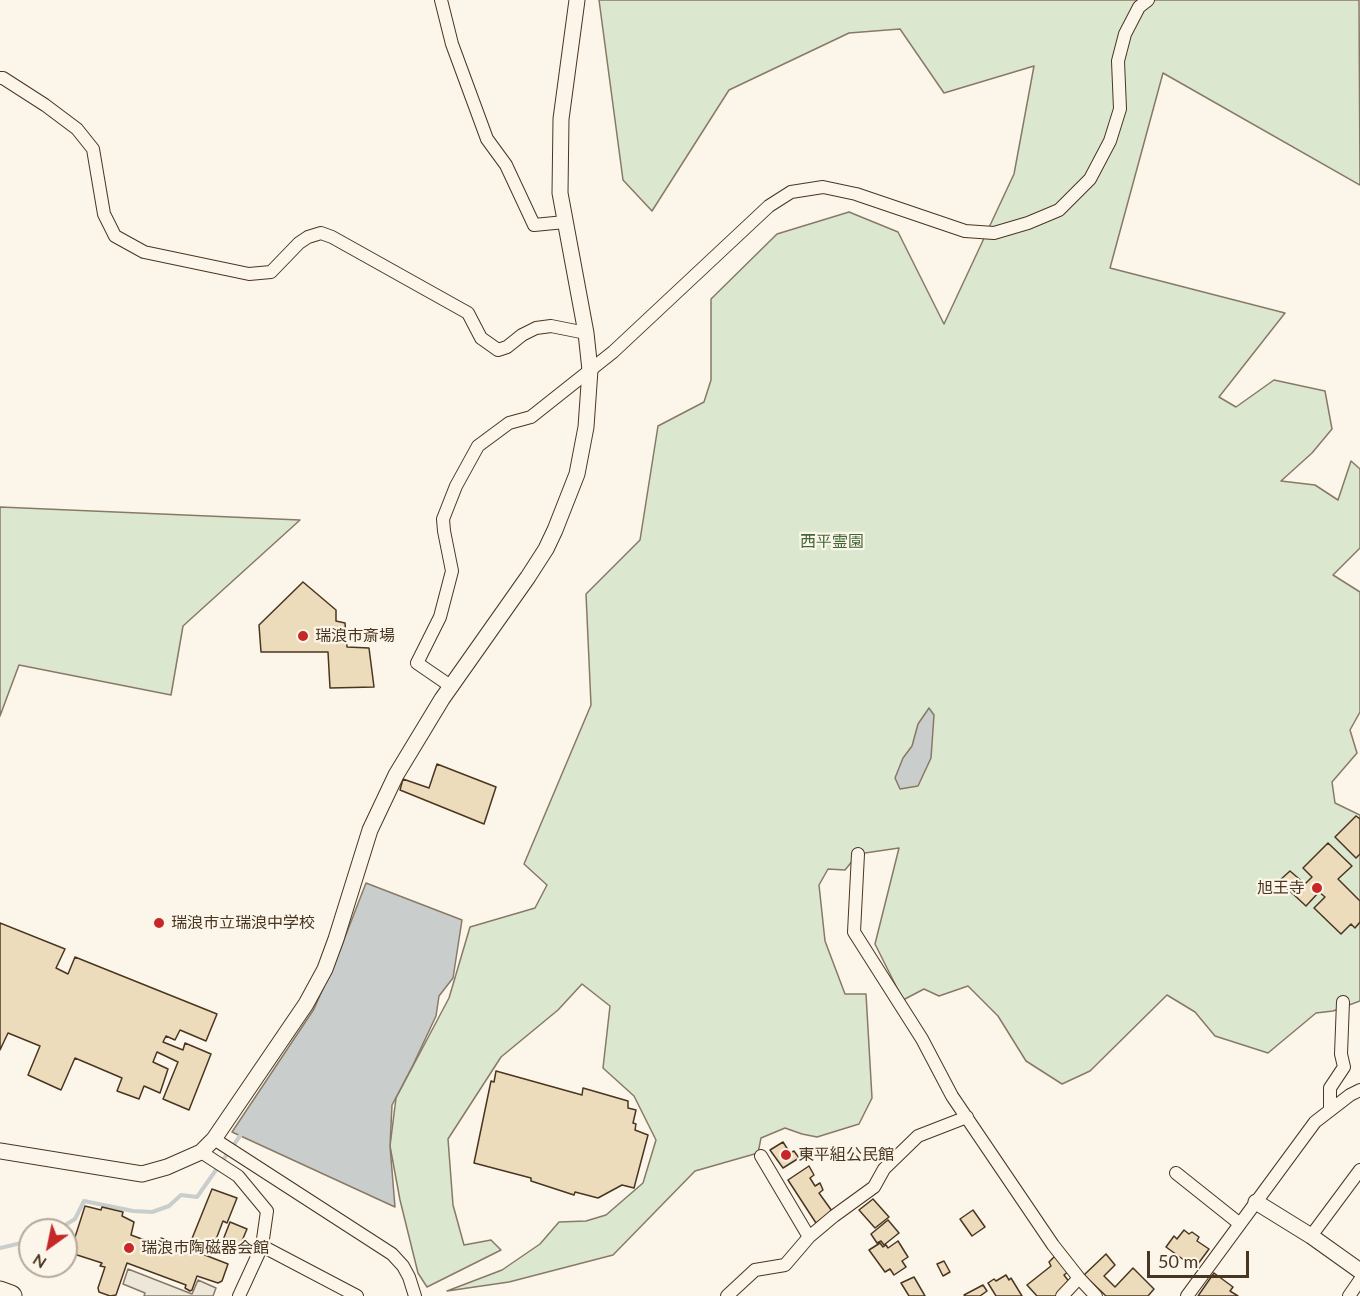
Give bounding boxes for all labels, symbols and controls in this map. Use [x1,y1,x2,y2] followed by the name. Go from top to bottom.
[800,532,864,552] park label: 西平霊園
[315,626,395,646] place label: 瑞浪市斎場
[296,629,310,643] marker: 瑞浪市斎場
[1257,878,1305,898] place label: 旭王寺
[1310,881,1324,895] marker: 旭王寺
[171,913,315,933] place label: 瑞浪市立瑞浪中学校
[152,916,166,930] marker: 瑞浪市立瑞浪中学校
[798,1145,894,1165] place label: 東平組公民館
[779,1148,793,1162] marker: 東平組公民館
[18,1218,78,1278] north arrow
[141,1238,269,1258] place label: 瑞浪市陶磁器会館
[1150,1239,1252,1277] scale bar
[122,1241,136,1255] marker: 瑞浪市陶磁器会館
[1158,1250,1198,1272] text: 50 m
[29,1251,49,1273] text: N

